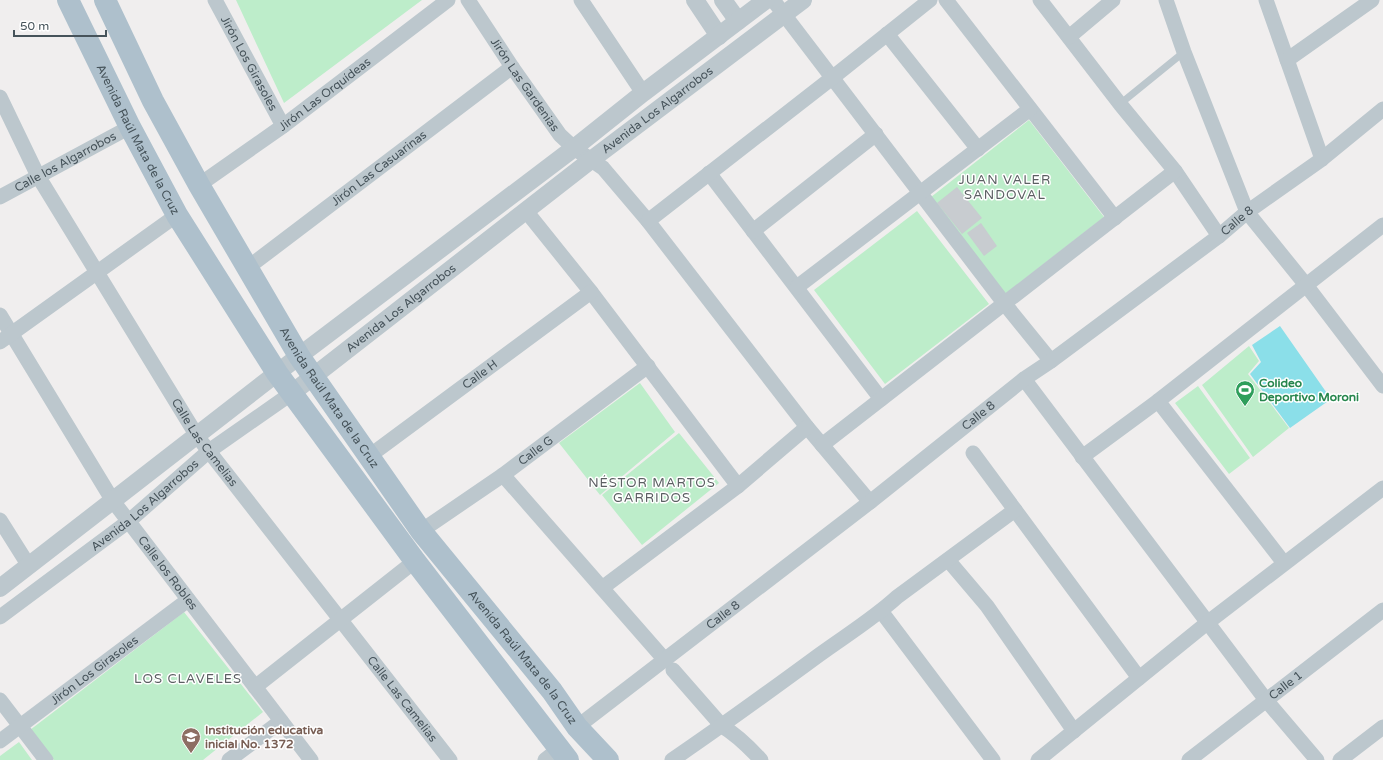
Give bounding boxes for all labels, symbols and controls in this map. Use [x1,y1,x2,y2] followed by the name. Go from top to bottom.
[14,12,106,38] scale bar
[218,13,281,114] street label: Jirón Los Girasoles
[20,19,49,33] text: 50 m
[488,35,562,134] street label: Jirón Las Gardenias
[276,54,374,134] street label: Jirón Las Orquídeas
[93,62,182,217] street label: Avenida Raúl Mata de la Cruz
[599,63,716,156] street label: Avenida Los Algarrobos
[329,127,429,209] street label: Jirón Las Casuarinas
[12,129,119,195] street label: Calle los Algarrobos
[959,172,1051,203] district label: JUAN VALER SANDOVAL
[1218,203,1256,238] street label: Calle 8
[343,261,459,355] street label: Avenida Los Algarrobos
[277,325,382,471] street label: Avenida Raúl Mata de la Cruz
[459,357,500,392] street label: Calle H
[1259,376,1359,405] place label: Colideo Deportivo Moroni
[1234,379,1256,407] sports icon: Colideo Deportivo Moroni
[169,396,241,489] street label: Calle Las Camelias
[959,398,998,433] street label: Calle 8
[515,433,556,468] street label: Calle G
[88,456,202,554] street label: Avenida Los Algarrobos
[588,475,716,506] district label: NÉSTOR MARTOS GARRIDOS
[135,533,201,613] street label: Calle los Robles
[465,587,580,727] street label: Avenida Raúl Mata de la Cruz
[703,598,742,632] street label: Calle 8
[48,633,141,708] street label: Jirón Los Girasoles
[364,653,440,745] street label: Calle Las Camelias
[1266,668,1305,703] street label: Calle 1
[134,671,242,687] district label: LOS CLAVELES
[205,723,323,751] place label: Institución educativa inicial No. 1372
[180,726,202,754] school or university icon: Institución educativa inicial No. 1372

